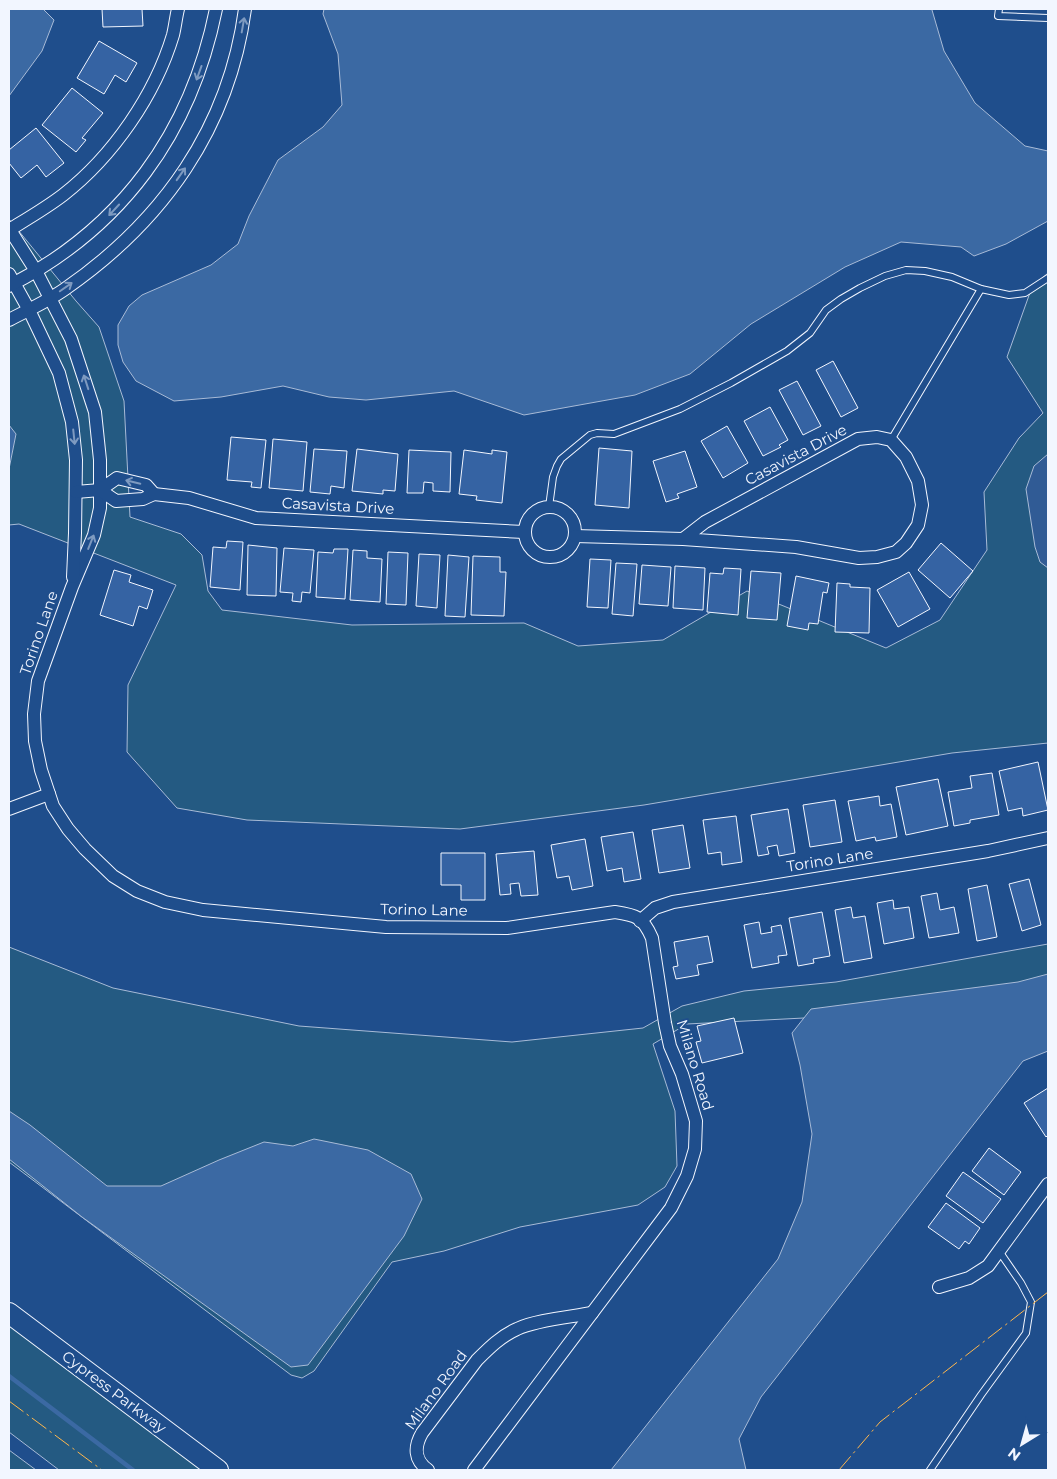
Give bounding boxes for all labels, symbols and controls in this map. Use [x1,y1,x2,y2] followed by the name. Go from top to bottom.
[238,18,248,34] one-way arrow
[194,64,203,80] one-way arrow
[176,168,187,181] one-way arrow
[108,203,120,216] one-way arrow
[59,282,73,292] one-way arrow
[80,375,90,391] one-way arrow
[742,420,850,489] street label: Casavista Drive
[69,429,79,445] one-way arrow
[125,477,141,486] one-way arrow
[281,493,395,518] street label: Casavista Drive
[86,535,96,550] one-way arrow
[15,588,62,677] street label: Torino Lane
[785,843,875,876] street label: Torino Lane
[380,899,468,920] street label: Torino Lane
[673,1017,718,1113] street label: Milano Road
[58,1346,171,1438] street label: Cypress Parkway
[400,1346,471,1433] street label: Milano Road
[997,1419,1047,1469] north arrow
[1004,1444,1024,1465] text: N

